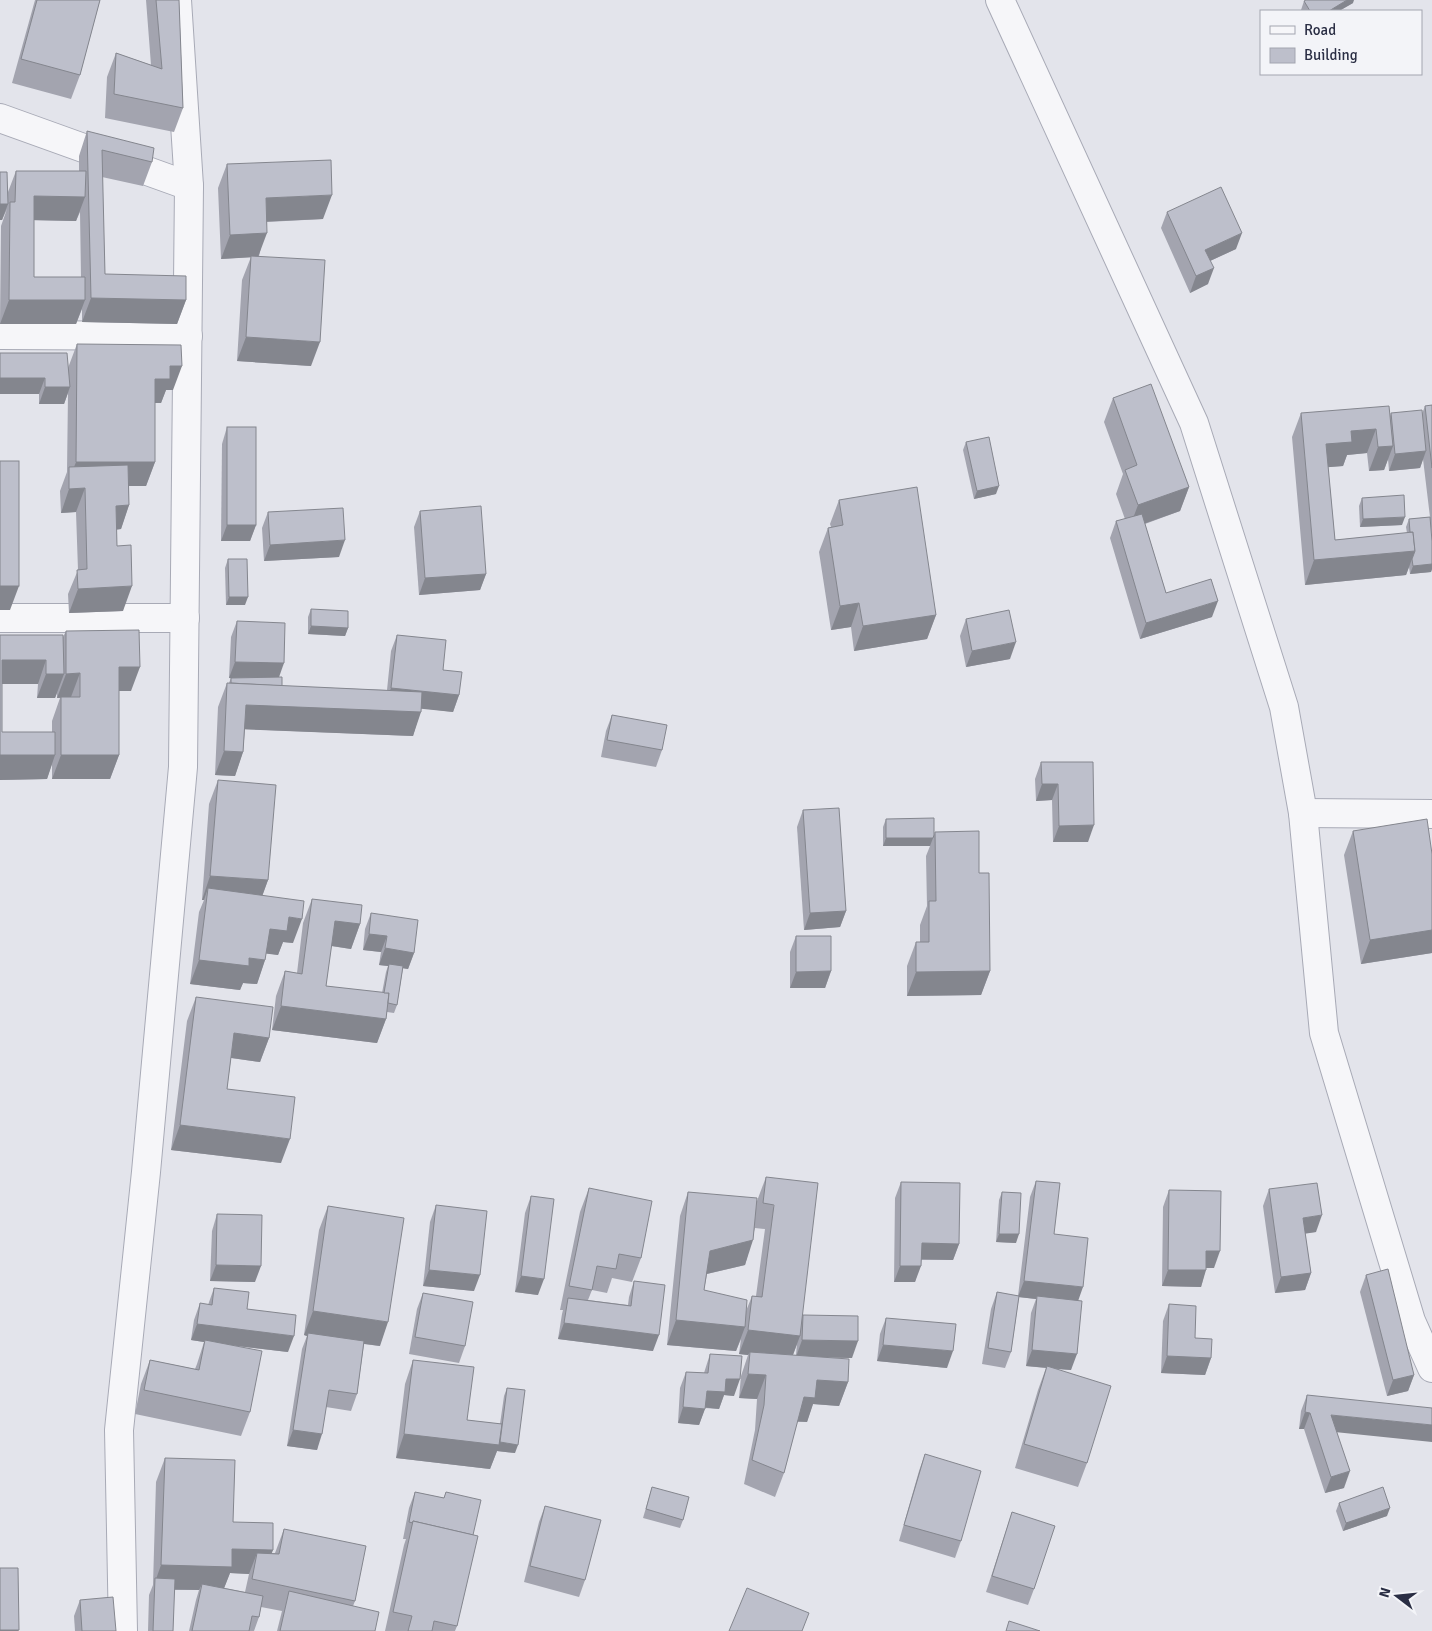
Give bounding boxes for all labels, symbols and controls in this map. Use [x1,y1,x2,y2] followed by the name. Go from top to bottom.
[1260,10,1422,75] legend
[1304,21,1336,39] text: Road
[1304,46,1358,64] text: Building
[1372,1571,1422,1621] north arrow
[1375,1586,1394,1600] text: N

